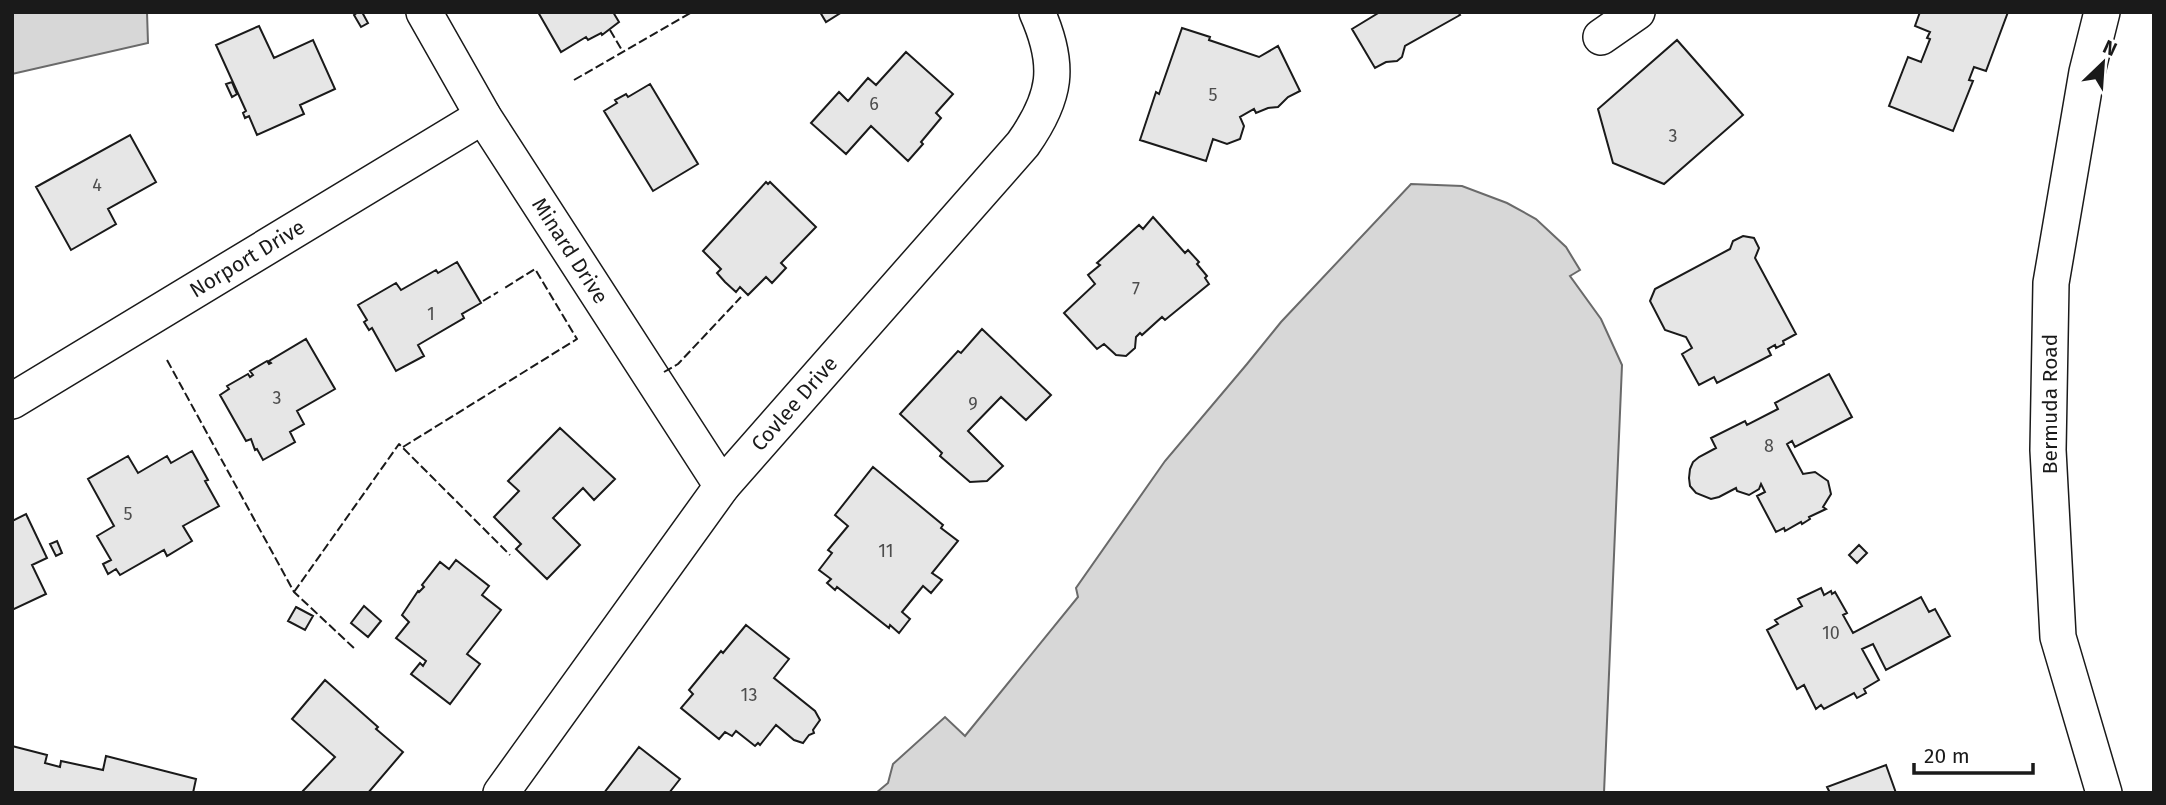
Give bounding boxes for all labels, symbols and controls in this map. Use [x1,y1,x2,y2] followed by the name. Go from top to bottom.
[2068,28,2138,98] north arrow
[2099,35,2121,61] text: N
[1208,84,1218,106] house number: 5
[869,93,879,115] house number: 6
[1669,125,1677,147] house number: 3
[92,174,102,196] house number: 4
[526,193,614,309] street label: Minard Drive
[185,214,310,303] street label: Norport Drive
[1132,278,1140,300] house number: 7
[427,303,435,325] house number: 1
[2037,334,2063,474] street label: Bermuda Road
[746,351,843,456] street label: Covlee Drive
[273,387,281,409] house number: 3
[968,393,978,415] house number: 9
[1764,435,1774,457] house number: 8
[123,503,133,525] house number: 5
[878,540,894,562] house number: 11
[1822,622,1840,644] house number: 10
[741,684,757,706] house number: 13
[1914,732,2033,776] scale bar
[1924,743,1970,769] text: 20 m

